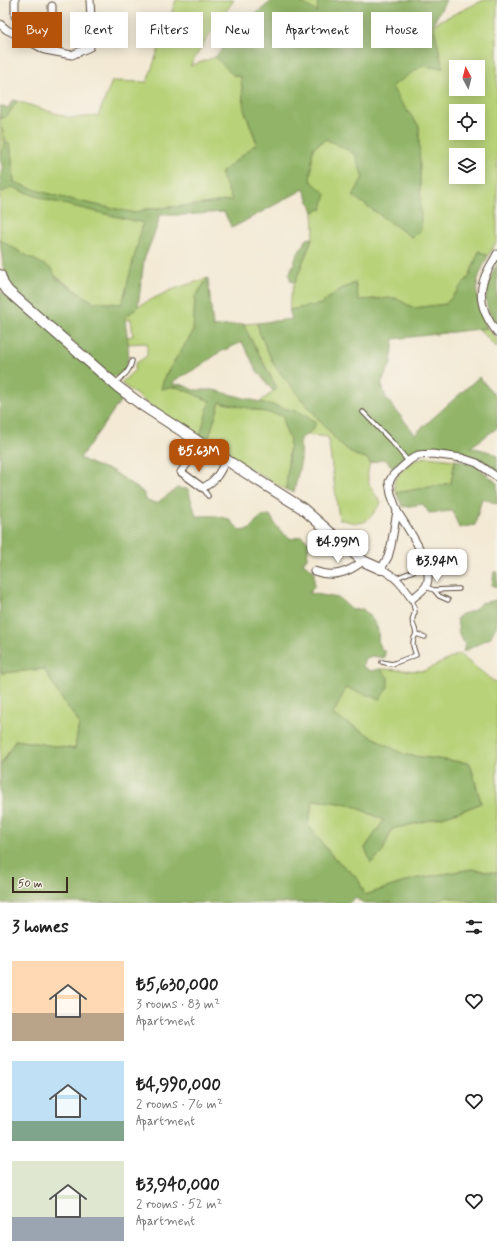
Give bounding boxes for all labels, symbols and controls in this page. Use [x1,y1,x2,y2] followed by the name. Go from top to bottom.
[12,12,62,48] chip: Buy
[70,12,128,48] chip: Rent
[136,12,203,48] chip: Filters
[211,12,264,48] chip: New
[272,12,363,48] chip: Apartment
[371,12,432,48] chip: House
[449,60,485,96] north arrow
[449,60,485,184] map controls
[449,104,485,140] button: locate
[449,148,485,184] button: layers
[166,439,232,473] pin: ₺5.63M
[178,443,220,460] text: ₺5.63M
[305,530,371,564] pin: ₺4.99M
[316,534,360,551] text: ₺4.99M
[404,549,470,583] pin: ₺3.94M
[416,553,458,570] text: ₺3.94M
[12,875,68,894] scale bar
[18,877,43,891] text: 50 m
[12,916,69,938] text: 3 homes
[463,916,485,938] icon: filters
[136,974,219,996] text: ₺5,630,000
[44,977,92,1025] icon: home
[463,990,485,1012] icon: heart
[136,996,220,1013] text: 3 rooms · 83 m²
[136,1013,195,1030] text: Apartment
[136,1074,221,1096] text: ₺4,990,000
[44,1077,92,1125] icon: home
[463,1090,485,1112] icon: heart
[136,1096,223,1113] text: 2 rooms · 76 m²
[136,1113,195,1130] text: Apartment
[136,1174,220,1196] text: ₺3,940,000
[44,1177,92,1225] icon: home
[463,1190,485,1212] icon: heart
[136,1196,222,1213] text: 2 rooms · 52 m²
[136,1213,195,1230] text: Apartment

